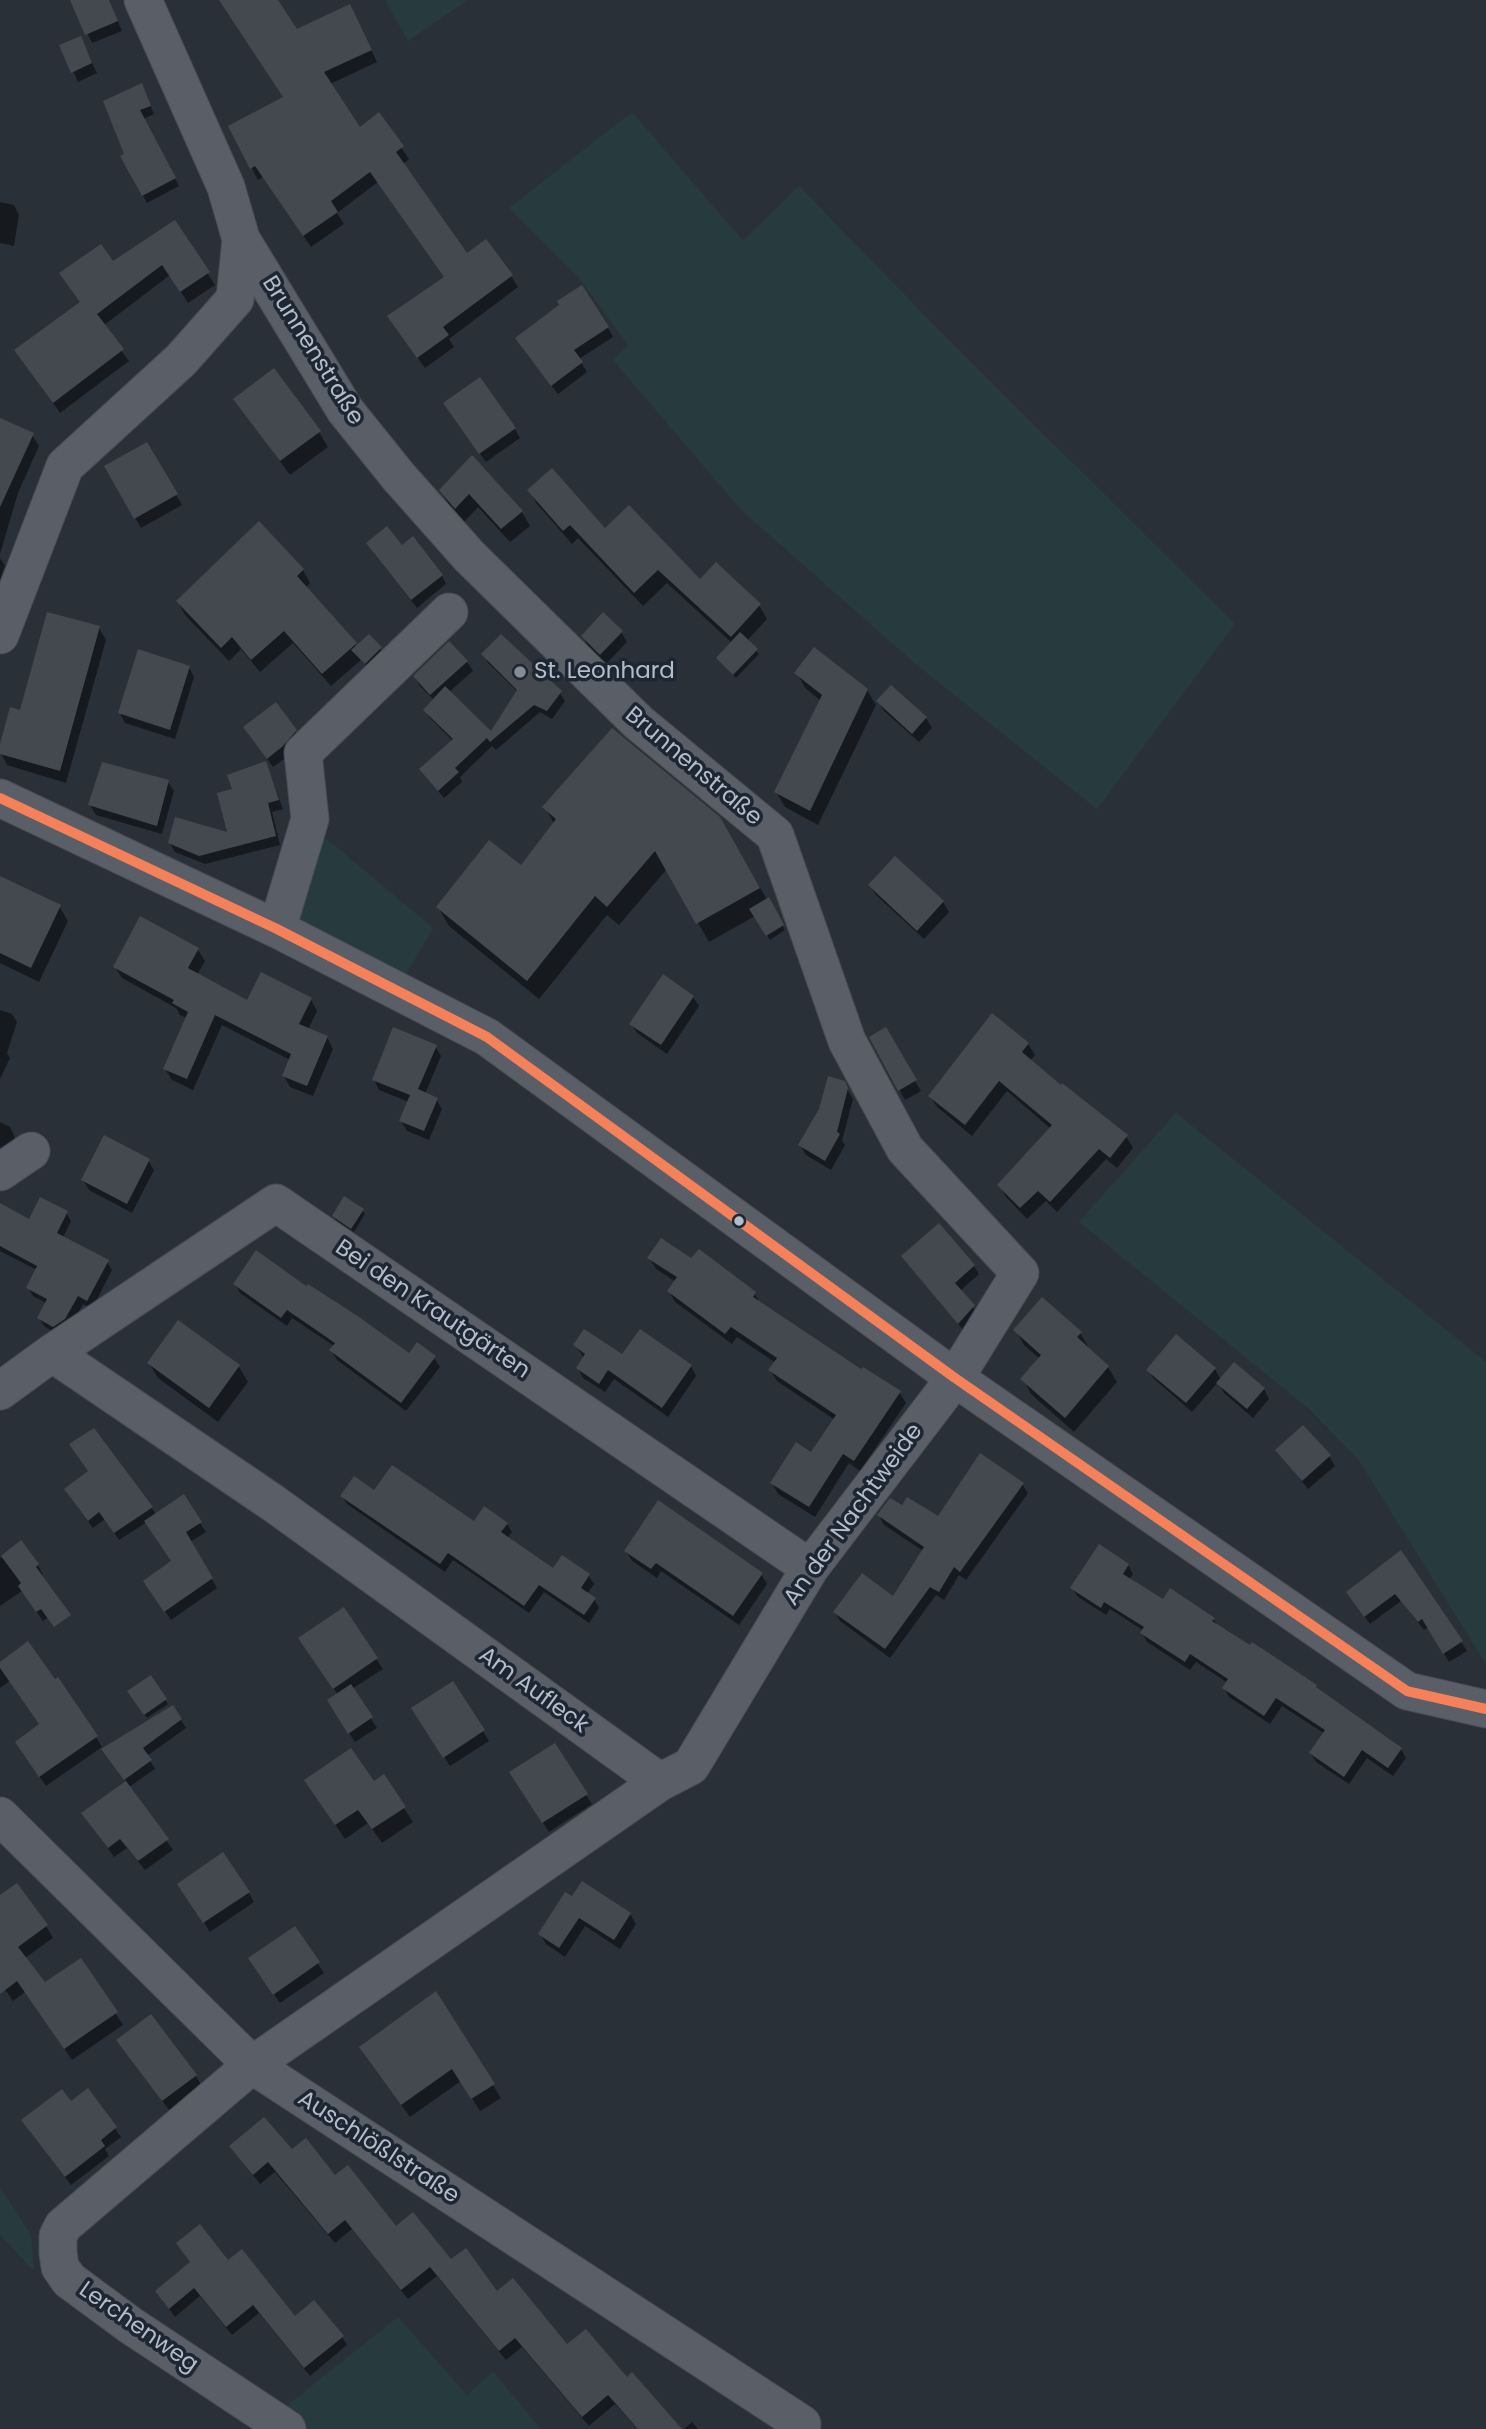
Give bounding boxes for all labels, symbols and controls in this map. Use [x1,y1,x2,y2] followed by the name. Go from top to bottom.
[255,271,369,431] street label: Brunnenstraße
[534,658,675,686] place label: St. Leonhard
[512,664,528,680] marker: St. Leonhard
[619,702,767,832] street label: Brunnenstraße
[732,1214,746,1228] unlabelled marker
[329,1235,535,1385] street label: Bei den Krautgärten
[779,1419,929,1611] street label: An der Nachtweide
[473,1642,593,1740] street label: Am Aufleck
[292,2085,464,2211] street label: Auschlößlstraße
[73,2277,203,2379] street label: Lerchenweg

